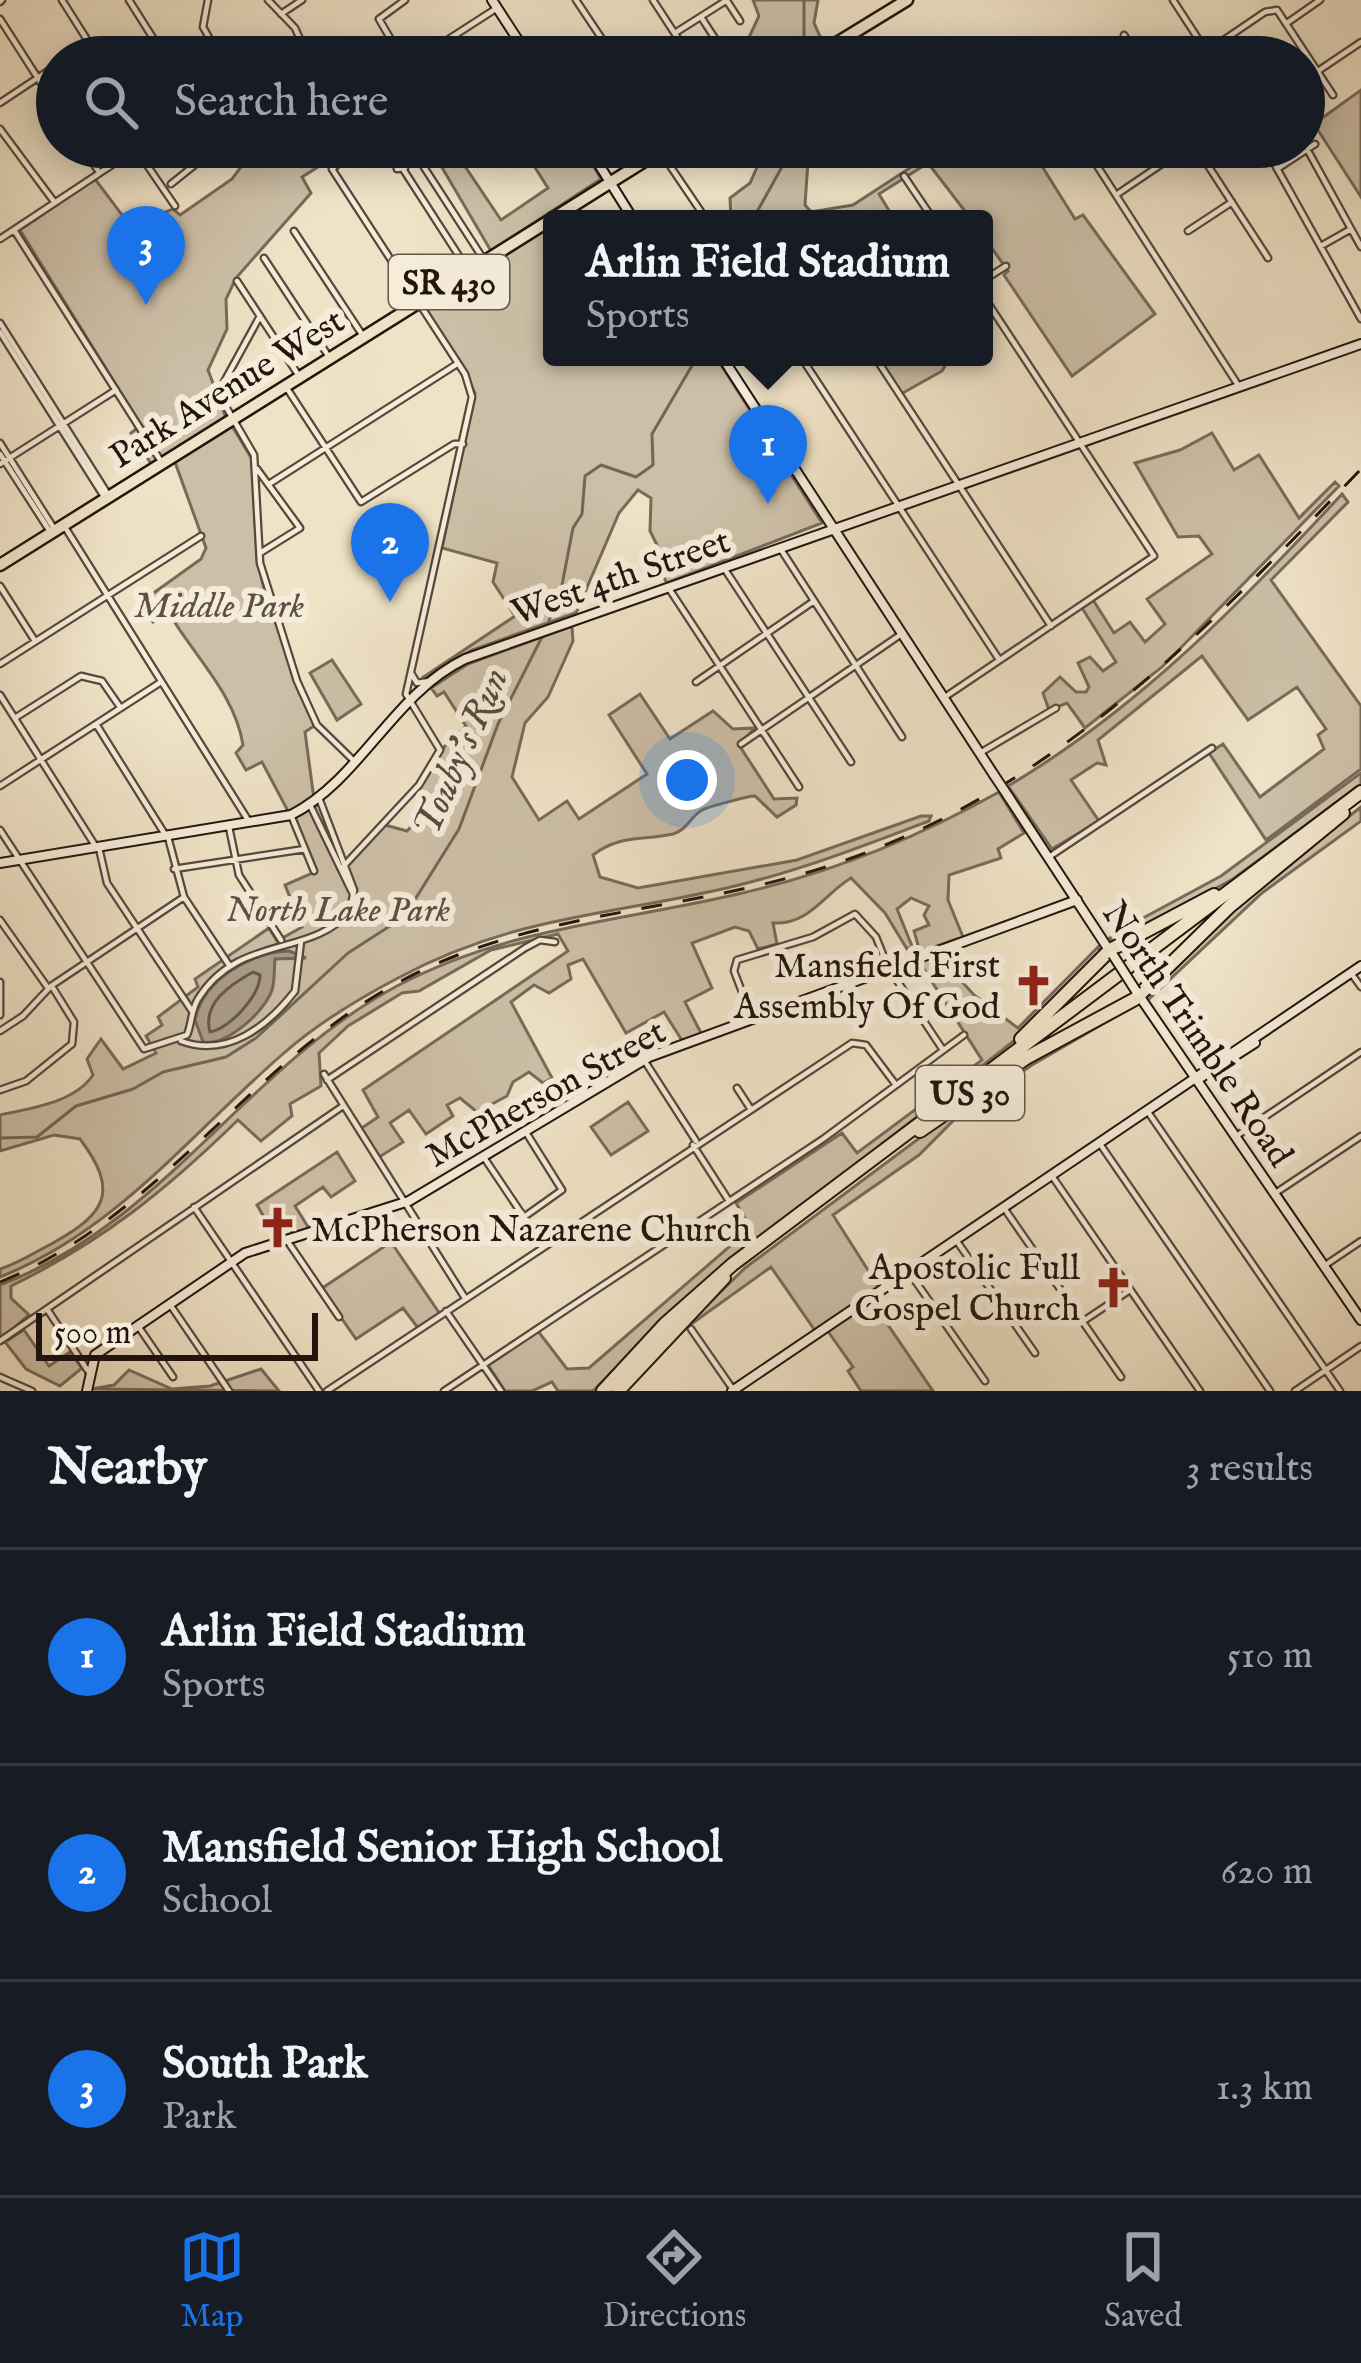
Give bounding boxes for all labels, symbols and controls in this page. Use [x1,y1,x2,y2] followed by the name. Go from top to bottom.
[36,36,1325,168] search box
[78,69,144,135] icon: search
[174,74,388,131] text: Search here
[107,206,185,305] pin: 3
[543,210,993,366] popup
[586,235,950,292] text: Arlin Field Stadium
[389,255,509,309] road number: SR 430
[586,292,689,341] text: Sports
[102,299,354,480] street label: Park Avenue West
[729,405,807,504] pin: 1
[351,503,429,602] pin: 2
[506,519,736,637] street label: West 4th Street
[134,584,304,630] park label: Middle Park
[403,660,521,844] water label: Touby's Run
[657,750,717,810] your location
[226,888,450,934] park label: North Lake Park
[1091,893,1303,1177] street label: North Trimble Road
[733,944,1001,1031] place label: Mansfield First Assembly Of God
[1011,962,1057,1008] church icon: Mansfield First Assembly Of God
[418,1010,674,1179] street label: McPherson Street
[916,1066,1024,1120] road number: US 30
[254,1205,300,1251] church icon: McPherson Nazarene Church
[311,1208,751,1254] place label: McPherson Nazarene Church
[854,1246,1080,1333] place label: Apostolic Full Gospel Church
[1091,1264,1137,1310] church icon: Apostolic Full Gospel Church
[36,1307,318,1360] scale bar
[54,1313,131,1355] text: 500 m
[48,1437,207,1502] text: Nearby
[1186,1445,1313,1494] text: 3 results
[162,1604,526,1661] text: Arlin Field Stadium
[80,1632,94,1681] text: 1
[1227,1632,1313,1681] text: 510 m
[162,1661,265,1710] text: Sports
[162,1820,722,1877] text: Mansfield Senior High School
[78,1848,96,1897] text: 2
[1220,1848,1313,1897] text: 620 m
[162,1877,272,1926] text: School
[162,2036,367,2093] text: South Park
[80,2064,94,2113] text: 3
[1216,2064,1313,2113] text: 1.3 km
[162,2093,236,2142] text: Park
[179,2224,245,2338] tab: Map
[603,2224,746,2338] tab: Directions
[1104,2224,1182,2338] tab: Saved

